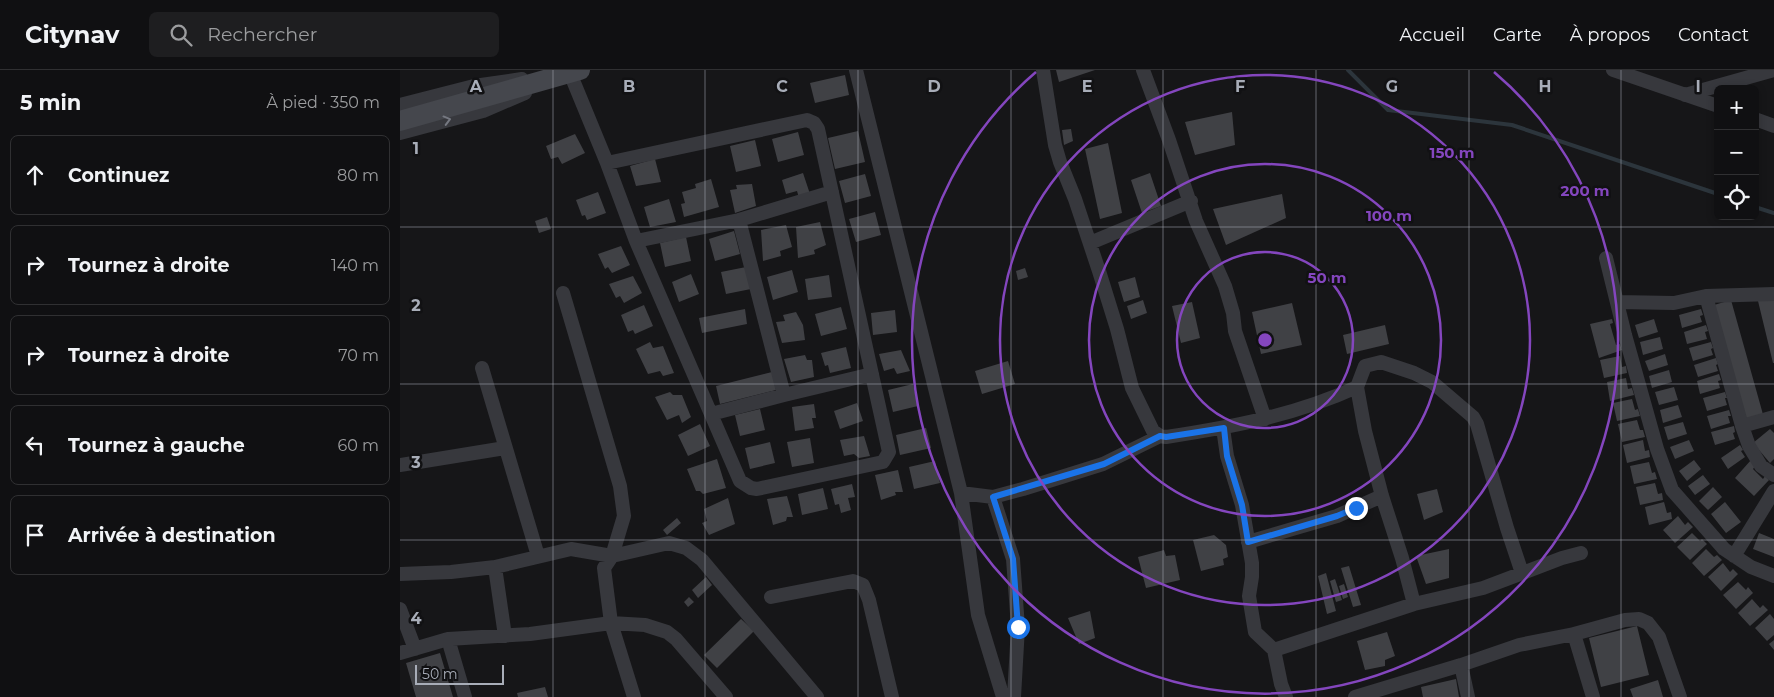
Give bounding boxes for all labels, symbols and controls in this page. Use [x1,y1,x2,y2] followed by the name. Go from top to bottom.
[149,12,499,57] search box
[25,20,119,49] text: Citynav
[167,21,195,49] icon: search
[207,23,317,46] text: Rechercher
[1400,24,1465,46] text: Accueil
[1493,24,1542,46] text: Carte
[1570,24,1650,46] text: À propos
[1678,24,1749,46] text: Contact
[469,77,483,96] text: A
[623,77,635,96] text: B
[776,77,788,96] text: C
[927,77,941,96] text: D
[1082,77,1092,96] text: E
[1235,77,1245,96] text: F
[1386,77,1398,96] text: G
[1539,77,1551,96] text: H
[1695,77,1701,96] text: I
[1714,85,1759,220] map controls
[1714,85,1759,130] button: +
[20,90,81,115] text: 5 min
[267,93,380,112] text: À pied · 350 m
[443,116,451,126] one-way arrow
[1714,130,1759,175] button: −
[413,139,419,158] text: 1
[1430,143,1474,162] text: 150 m
[21,161,49,189] icon: ahead
[68,164,169,187] text: Continuez
[337,166,379,185] text: 80 m
[1714,175,1759,220] button: locate
[1560,181,1610,200] text: 200 m
[1366,206,1412,225] text: 100 m
[21,251,49,279] icon: right
[68,254,229,277] text: Tournez à droite
[331,256,379,275] text: 140 m
[1307,268,1347,287] text: 50 m
[411,296,421,315] text: 2
[1256,331,1274,349] centre of rings
[21,341,49,369] icon: right
[68,344,229,367] text: Tournez à droite
[338,346,379,365] text: 70 m
[21,431,49,459] icon: left
[68,434,245,457] text: Tournez à gauche
[337,436,379,455] text: 60 m
[410,453,421,472] text: 3
[1345,497,1368,520] route end
[21,521,49,549] icon: arrive
[68,524,276,547] text: Arrivée à destination
[410,609,422,628] text: 4
[1007,616,1030,639] route start
[415,662,504,685] scale bar
[422,665,458,683] text: 50 m

